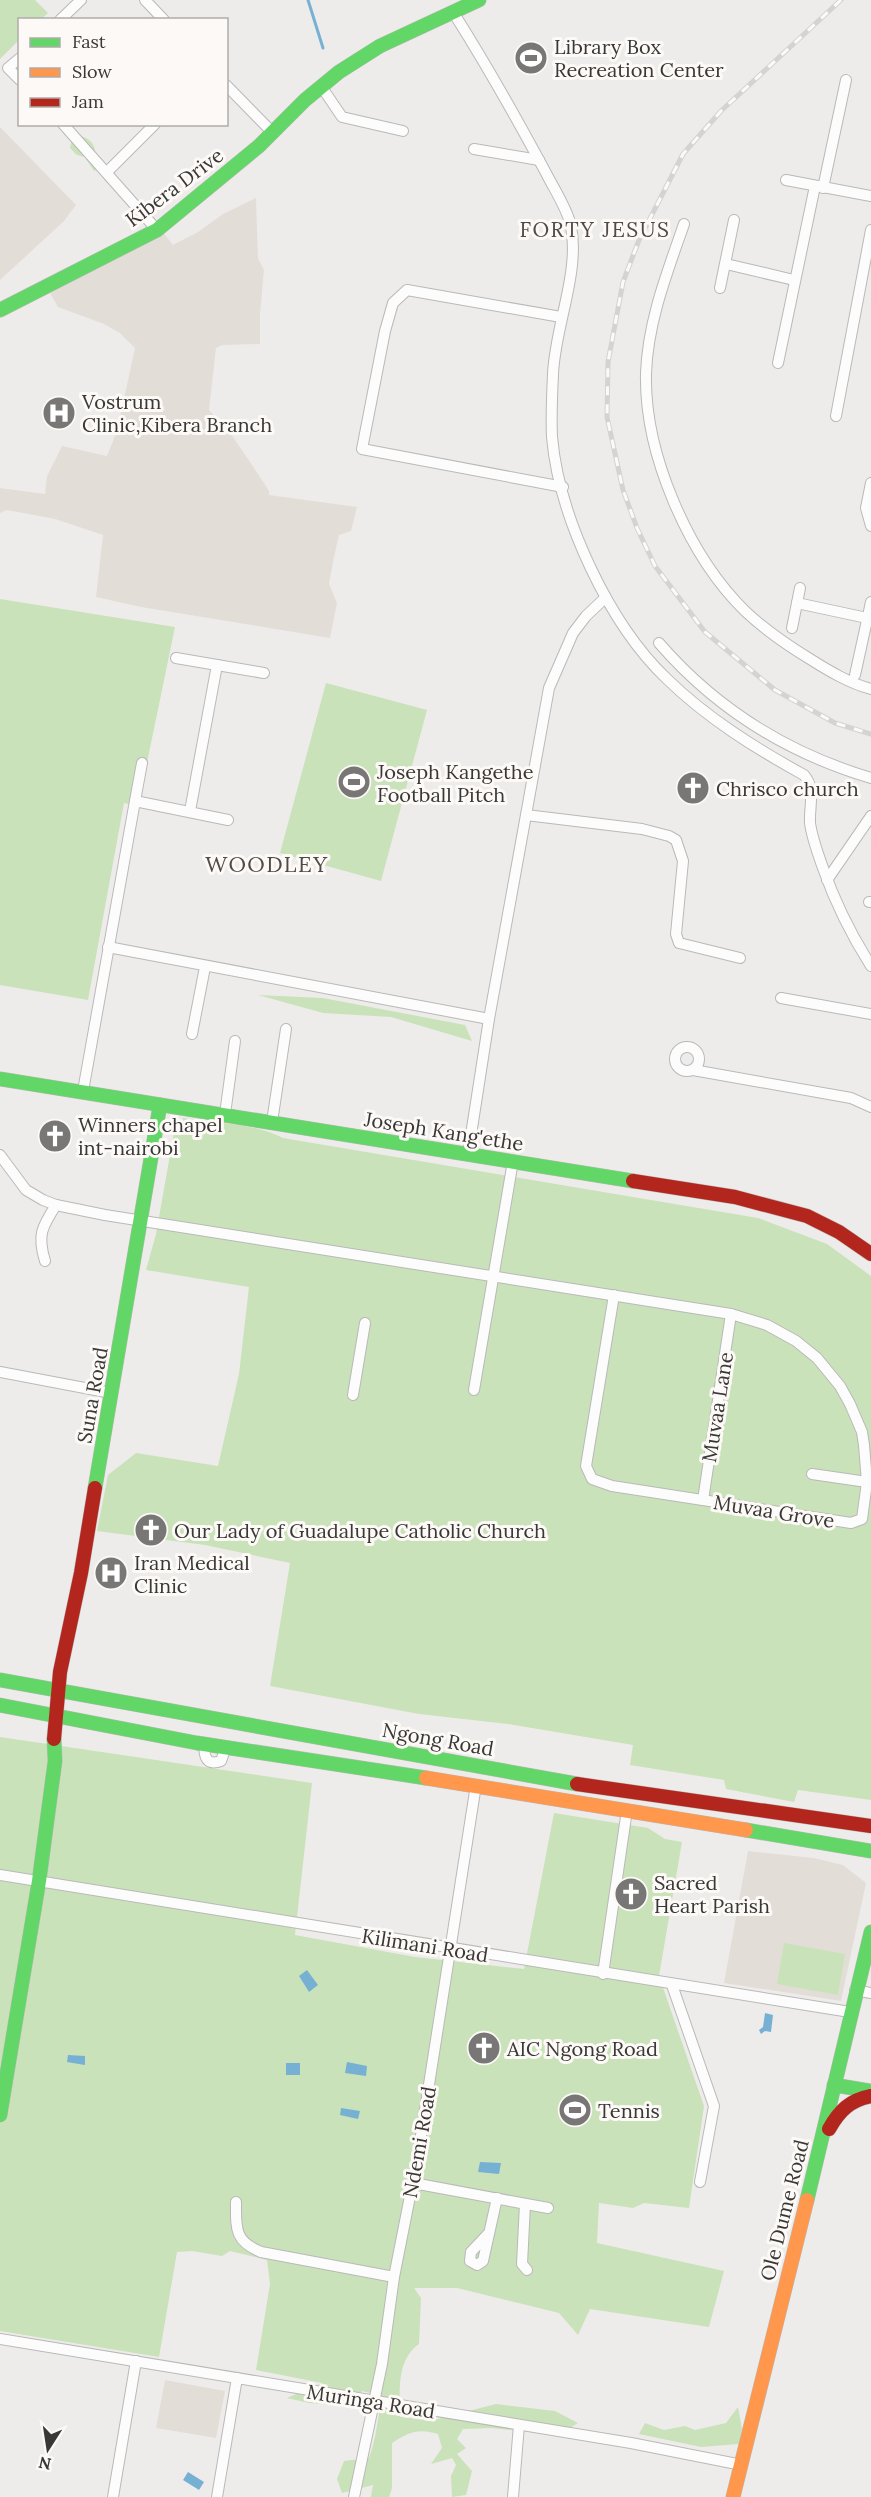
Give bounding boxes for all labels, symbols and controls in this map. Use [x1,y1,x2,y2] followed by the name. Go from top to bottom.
[18,18,228,126] legend
[72,30,106,53] text: Fast
[554,34,724,82] place label: Library Box Recreation Center
[513,40,549,76] sports icon: Library Box Recreation Center
[72,60,112,83] text: Slow
[71,90,104,113] text: Jam
[120,142,228,232] street label: Kibera Drive
[520,216,670,243] district label: FORTY JESUS
[81,389,272,437] place label: Vostrum Clinic,Kibera Branch
[41,395,77,431] hospital icon: Vostrum Clinic,Kibera Branch
[376,759,534,807] place label: Joseph Kangethe Football Pitch
[336,764,372,800] sports icon: Joseph Kangethe Football Pitch
[675,770,711,806] church icon: Chrisco church
[716,776,859,801] place label: Chrisco church
[205,850,329,878] district label: WOODLEY
[362,1106,525,1156] street label: Joseph Kang'ethe
[78,1112,223,1160] place label: Winners chapel int-nairobi
[37,1118,73,1154] church icon: Winners chapel int-nairobi
[71,1345,113,1445] street label: Suna Road
[696,1350,738,1464] street label: Muvaa Lane
[712,1489,836,1533] street label: Muvaa Grove
[133,1512,169,1548] church icon: Our Lady of Guadalupe Catholic Church
[174,1518,546,1543] place label: Our Lady of Guadalupe Catholic Church
[134,1550,250,1598] place label: Iran Medical Clinic
[93,1555,129,1591] hospital icon: Iran Medical Clinic
[380,1717,496,1761] street label: Ngong Road
[654,1870,770,1918] place label: Sacred Heart Parish
[613,1876,649,1912] church icon: Sacred Heart Parish
[360,1923,490,1967] street label: Kilimani Road
[466,2030,502,2066] church icon: AIC Ngong Road
[506,2036,658,2061] place label: AIC Ngong Road
[397,2084,441,2200] street label: Ndemi Road
[557,2092,593,2128] sports icon: Tennis
[598,2098,660,2123] place label: Tennis
[754,2137,814,2283] street label: Ole Dume Road
[305,2379,437,2424] street label: Muringa Road
[18,2419,78,2479] north arrow
[37,2453,53,2475] text: N

